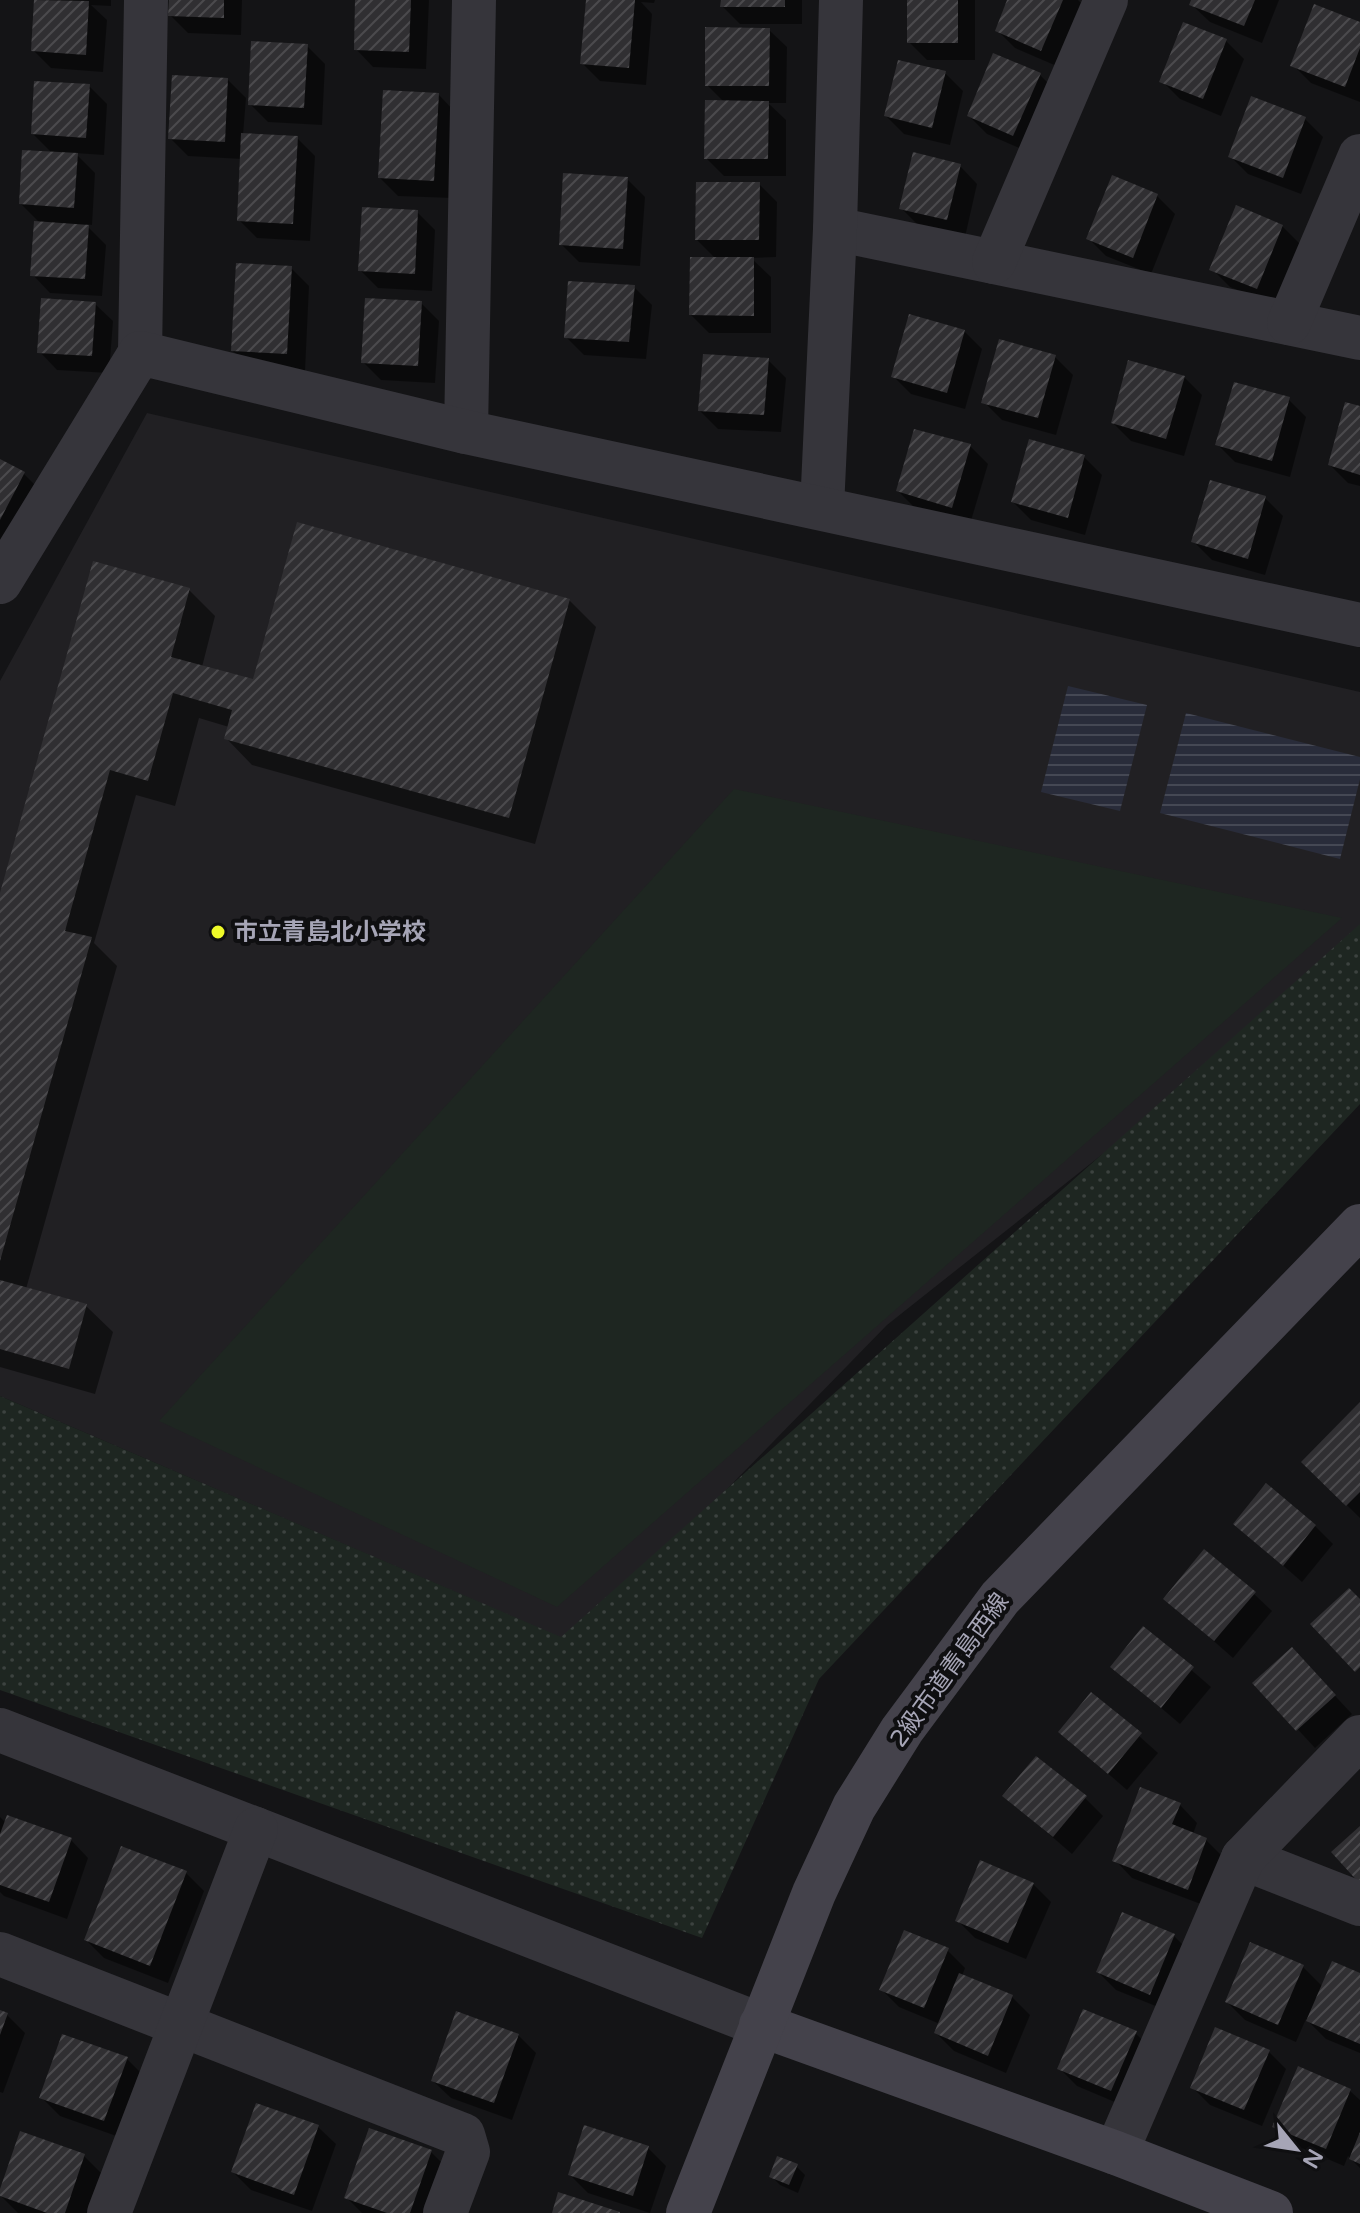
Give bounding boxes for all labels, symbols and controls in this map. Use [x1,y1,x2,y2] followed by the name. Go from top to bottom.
[234,918,426,947] place label: 市立青島北小学校
[209,923,227,941] marker: 市立青島北小学校
[884,1588,1015,1753] street label: 2級市道青島西線
[1256,2109,1336,2189] north arrow
[1297,2144,1328,2173] text: N

